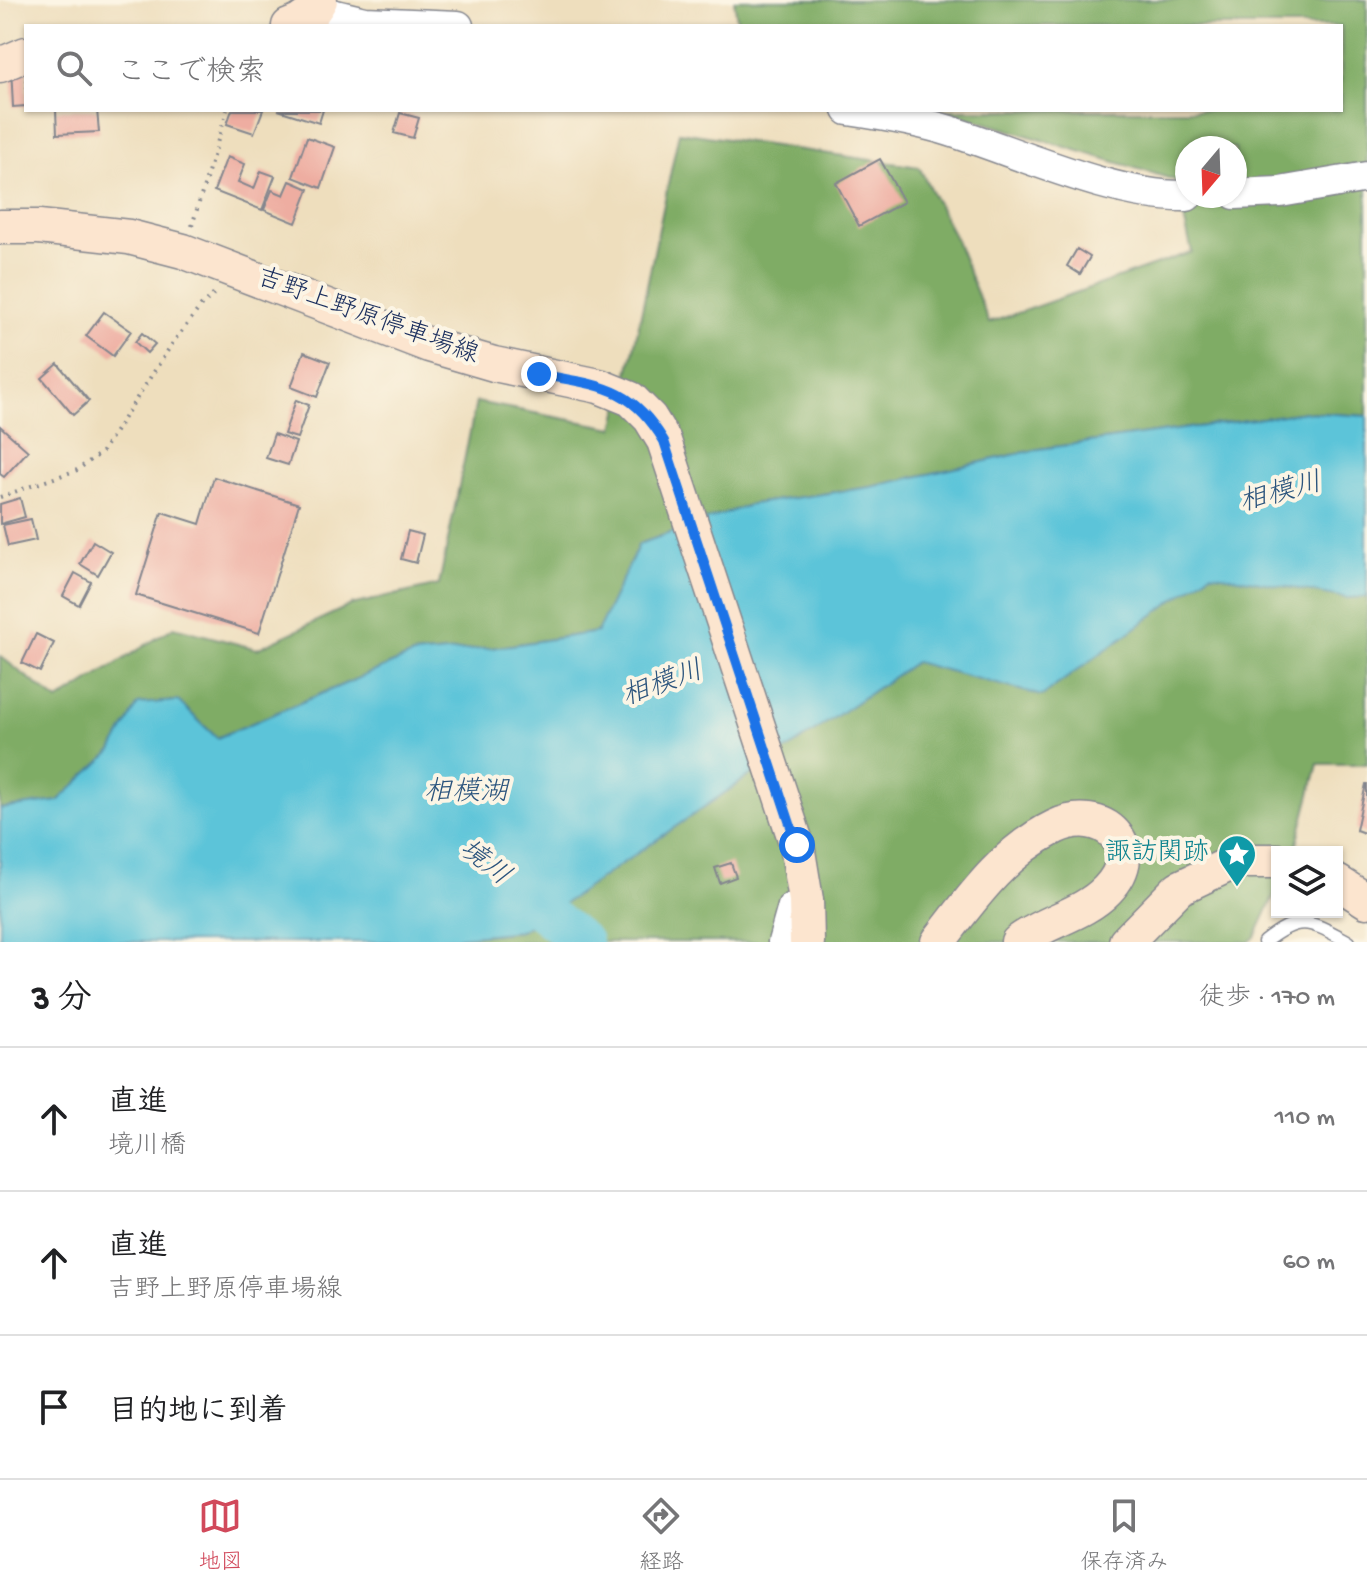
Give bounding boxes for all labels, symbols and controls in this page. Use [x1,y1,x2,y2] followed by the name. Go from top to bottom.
[24,24,1343,112] search box
[52,46,96,90] icon: search
[116,57,266,92] text: ここで検索
[1175,136,1247,208] north arrow
[252,262,483,373] street label: 吉野上野原停車場線
[521,356,557,392] route end
[1236,466,1326,521] water label: 相模川
[618,654,708,715] water label: 相模川
[424,776,510,810] water label: 相模湖
[779,827,815,863] route start
[452,833,517,894] water label: 境川
[1216,833,1258,888] place icon: 諏訪関跡
[1105,838,1209,870] place label: 諏訪関跡
[1271,846,1343,918] map controls
[1271,846,1343,918] button: layers
[32,981,92,1021] text: 3 分
[1199,984,1335,1015] text: 徒歩 · 170 m
[108,1087,168,1122] text: 直進
[32,1097,76,1141] icon: ahead
[1275,1104,1335,1135] text: 110 m
[108,1132,186,1163] text: 境川橋
[108,1231,168,1266] text: 直進
[32,1241,76,1285] icon: ahead
[1282,1248,1335,1279] text: 60 m
[108,1276,342,1307] text: 吉野上野原停車場線
[32,1385,76,1429] icon: arrive
[108,1396,288,1431] text: 目的地に到着
[198,1494,243,1577] tab: 地図
[639,1494,684,1577] tab: 経路
[1080,1494,1169,1577] tab: 保存済み

